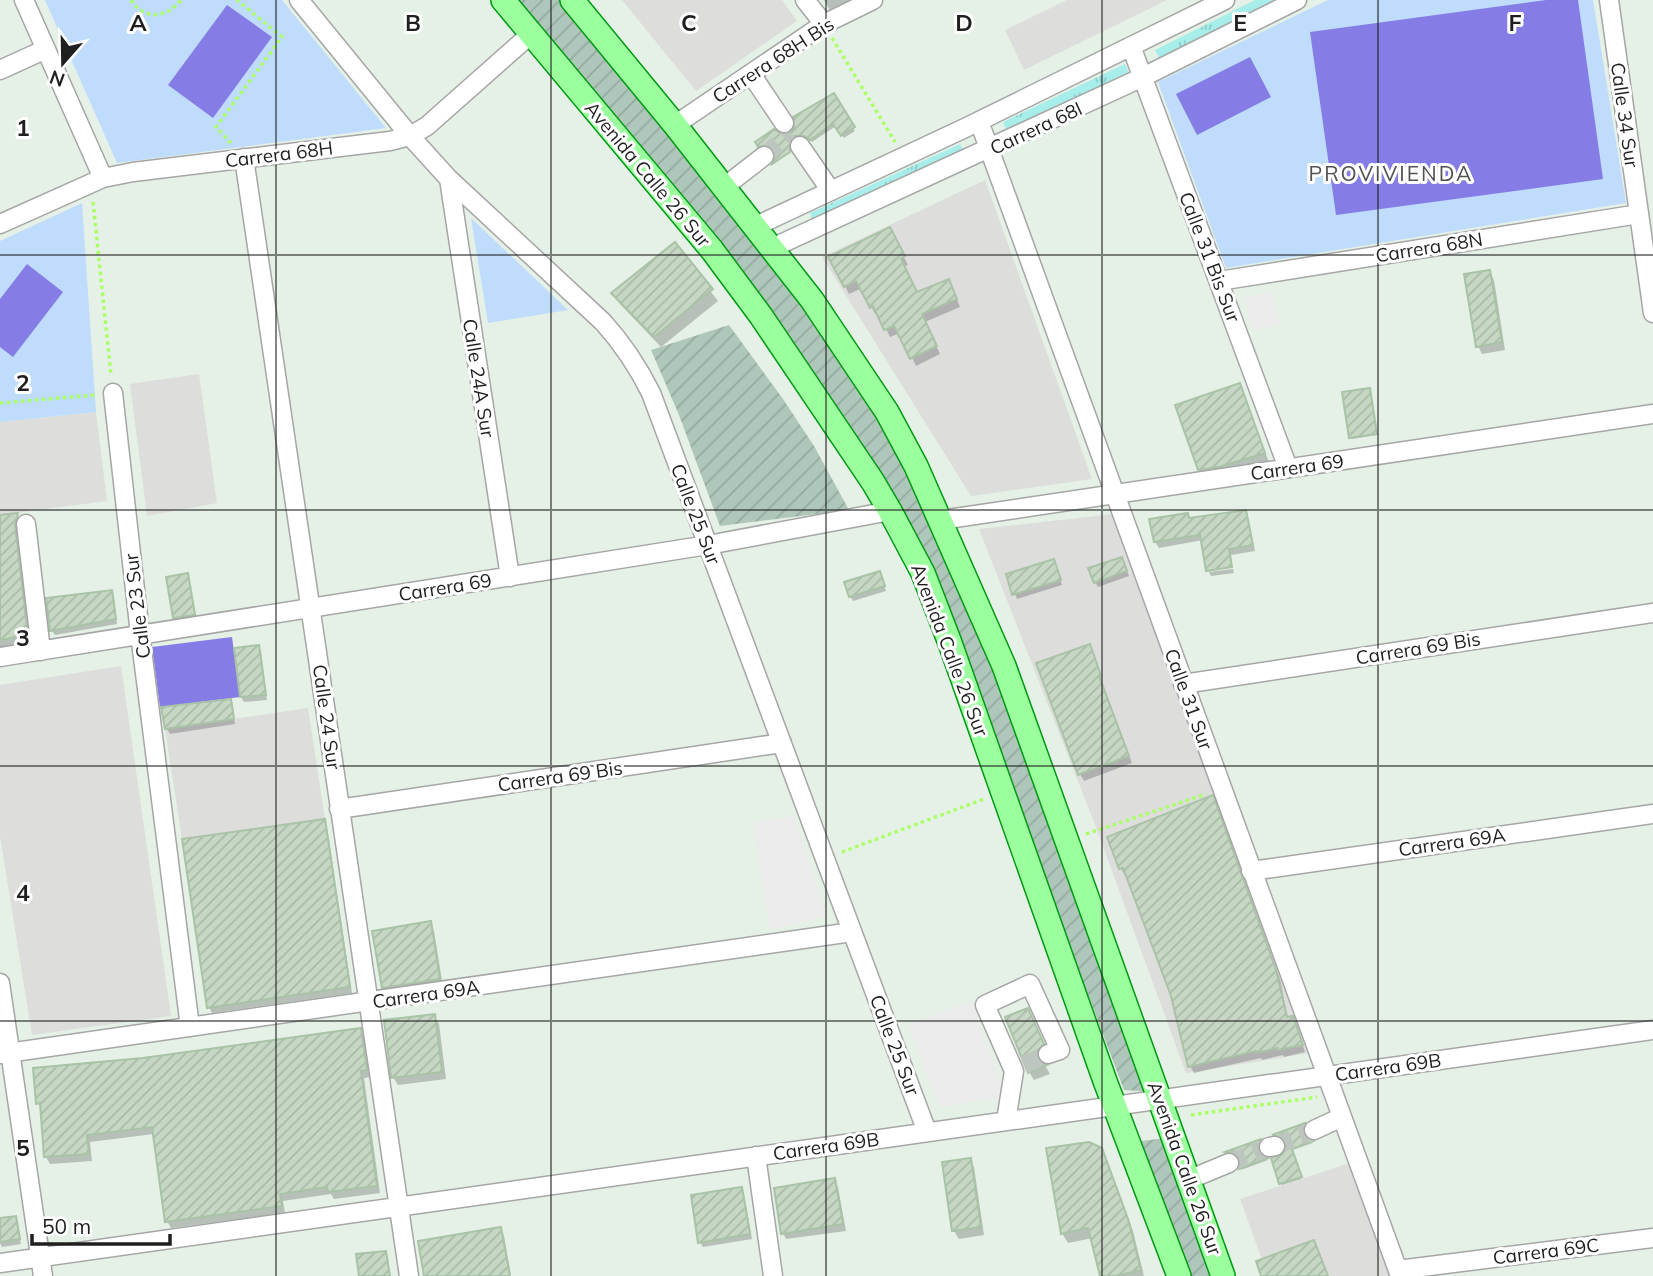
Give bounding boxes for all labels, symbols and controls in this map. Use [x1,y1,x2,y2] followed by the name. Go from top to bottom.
[129,8,147,37] text: A
[405,8,421,37] text: B
[681,8,697,37] text: C
[955,8,973,37] text: D
[1233,8,1247,37] text: E
[1508,8,1522,37] text: F
[708,12,838,108] street label: Carrera 68H Bis
[28,28,98,98] north arrow
[1606,61,1644,169] street label: Calle 34 Sur
[46,65,68,93] text: N
[580,96,716,252] street label: Avenida Calle 26 Sur
[986,96,1086,160] street label: Carrera 68I
[16,113,30,142] text: 1
[224,135,334,173] street label: Carrera 68H
[1308,160,1474,186] district label: PROVIVIENDA
[1174,188,1246,326] street label: Calle 31 Bis Sur
[1374,227,1484,267] street label: Carrera 68N
[458,317,500,439] street label: Calle 24A Sur
[16,368,30,397] text: 2
[1249,449,1345,485] street label: Carrera 69
[666,460,726,568] street label: Calle 25 Sur
[119,552,155,660] street label: Calle 23 Sur
[906,560,994,740] street label: Avenida Calle 26 Sur
[397,568,493,606] street label: Carrera 69
[16,623,30,652] text: 3
[1354,626,1482,670] street label: Carrera 69 Bis
[1160,645,1218,753] street label: Calle 31 Sur
[308,663,346,771] street label: Calle 24 Sur
[496,755,624,797] street label: Carrera 69 Bis
[1397,823,1507,861] street label: Carrera 69A
[16,878,30,907] text: 4
[371,975,481,1013] street label: Carrera 69A
[865,991,925,1099] street label: Calle 25 Sur
[1333,1048,1443,1086] street label: Carrera 69B
[1142,1078,1228,1258] street label: Avenida Calle 26 Sur
[771,1127,881,1165] street label: Carrera 69B
[16,1133,30,1162] text: 5
[32,1202,170,1246] scale bar
[42,1213,91,1239] text: 50 m
[1491,1233,1601,1269] street label: Carrera 69C

